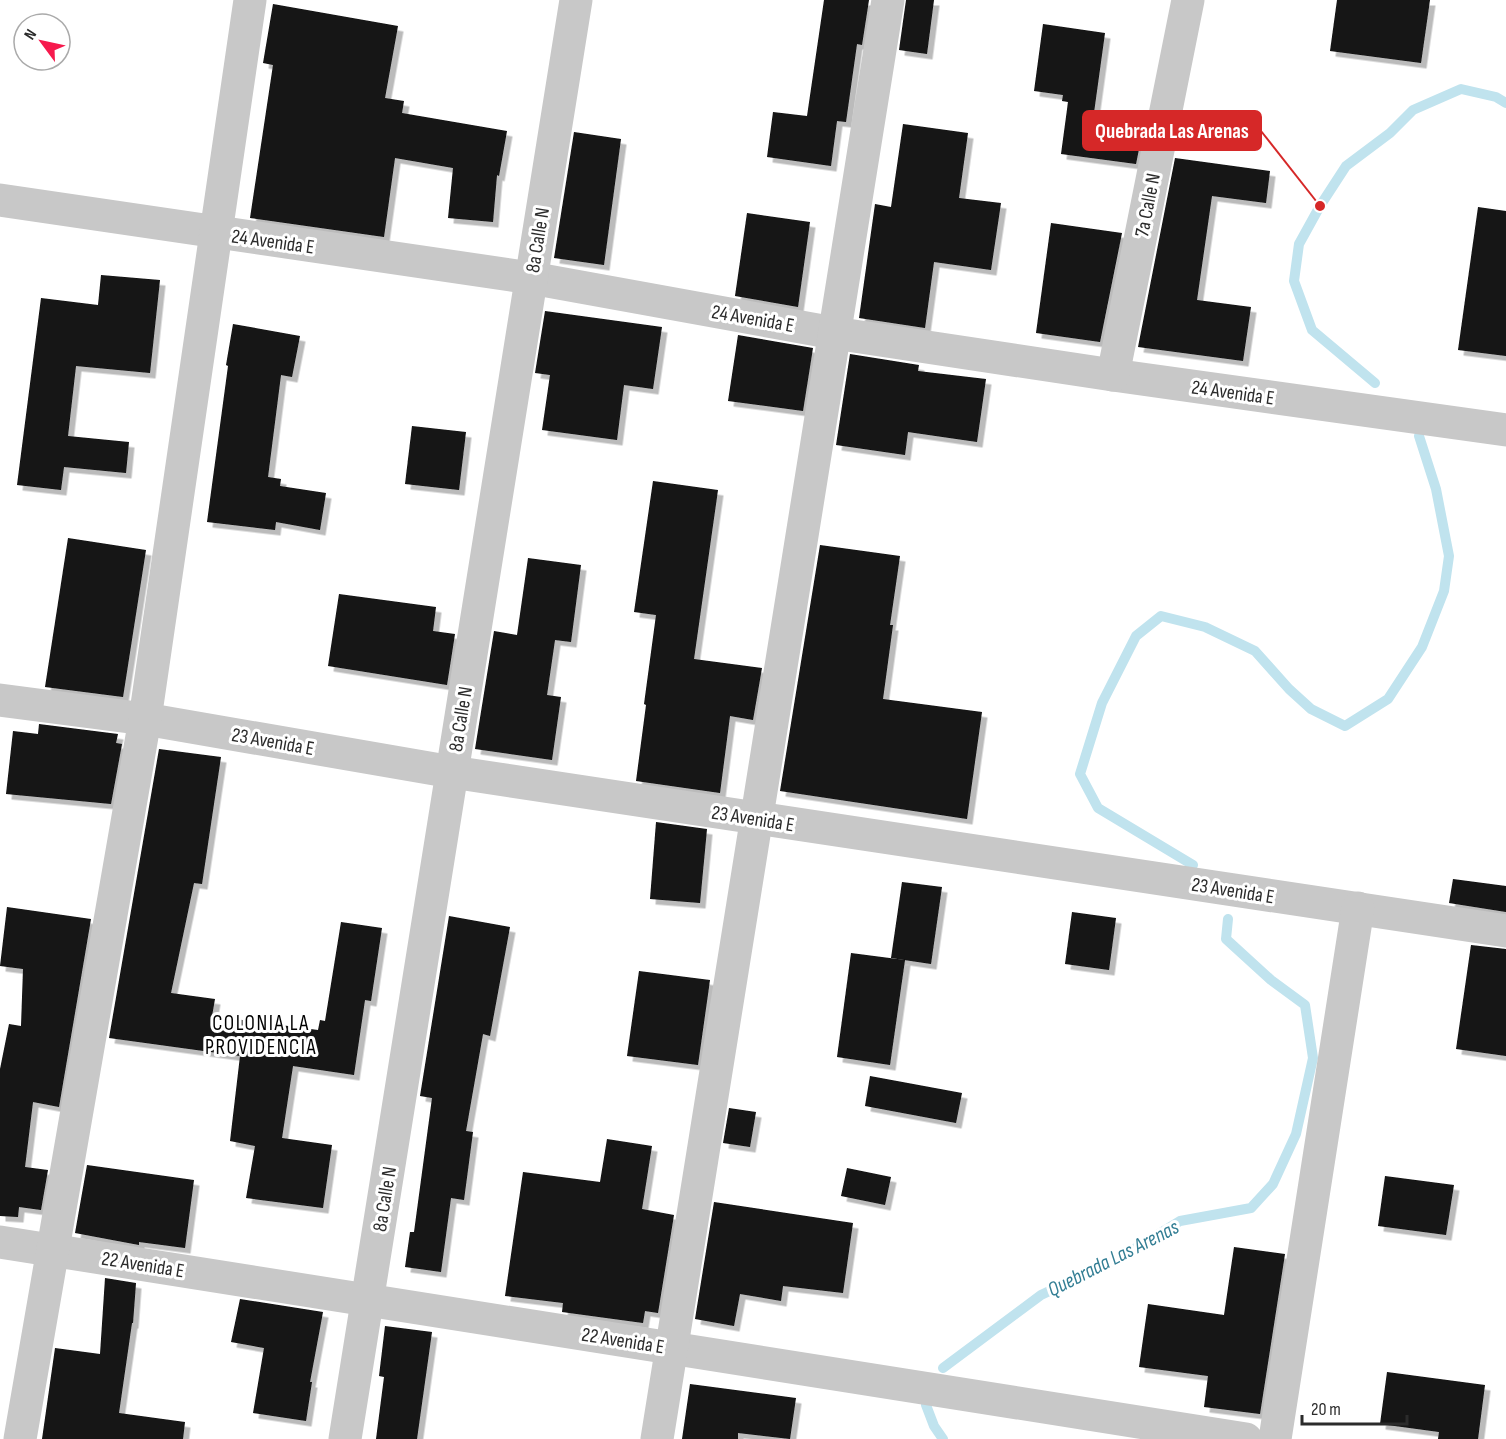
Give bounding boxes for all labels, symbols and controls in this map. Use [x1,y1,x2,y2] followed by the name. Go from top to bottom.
[12,12,72,72] north arrow
[20,26,41,43] text: N
[1083,111,1261,150] callout: Quebrada Las Arenas
[1095,119,1249,144] text: Quebrada Las Arenas
[1130,171,1166,239] street label: 7a Calle N
[521,206,555,274] street label: 8a Calle N
[230,224,316,260] street label: 24 Avenida E
[710,300,796,338] street label: 24 Avenida E
[1190,375,1276,411] street label: 24 Avenida E
[444,685,478,753] street label: 8a Calle N
[230,723,316,761] street label: 23 Avenida E
[710,801,796,837] street label: 23 Avenida E
[1190,873,1276,909] street label: 23 Avenida E
[205,1011,317,1060] district label: COLONIA LA PROVIDENCIA
[368,1165,402,1233] street label: 8a Calle N
[1043,1214,1184,1302] water label: Quebrada Las Arenas
[100,1247,186,1283] street label: 22 Avenida E
[580,1323,666,1359] street label: 22 Avenida E
[1302,1388,1407,1426] scale bar
[1311,1399,1341,1420] text: 20 m

